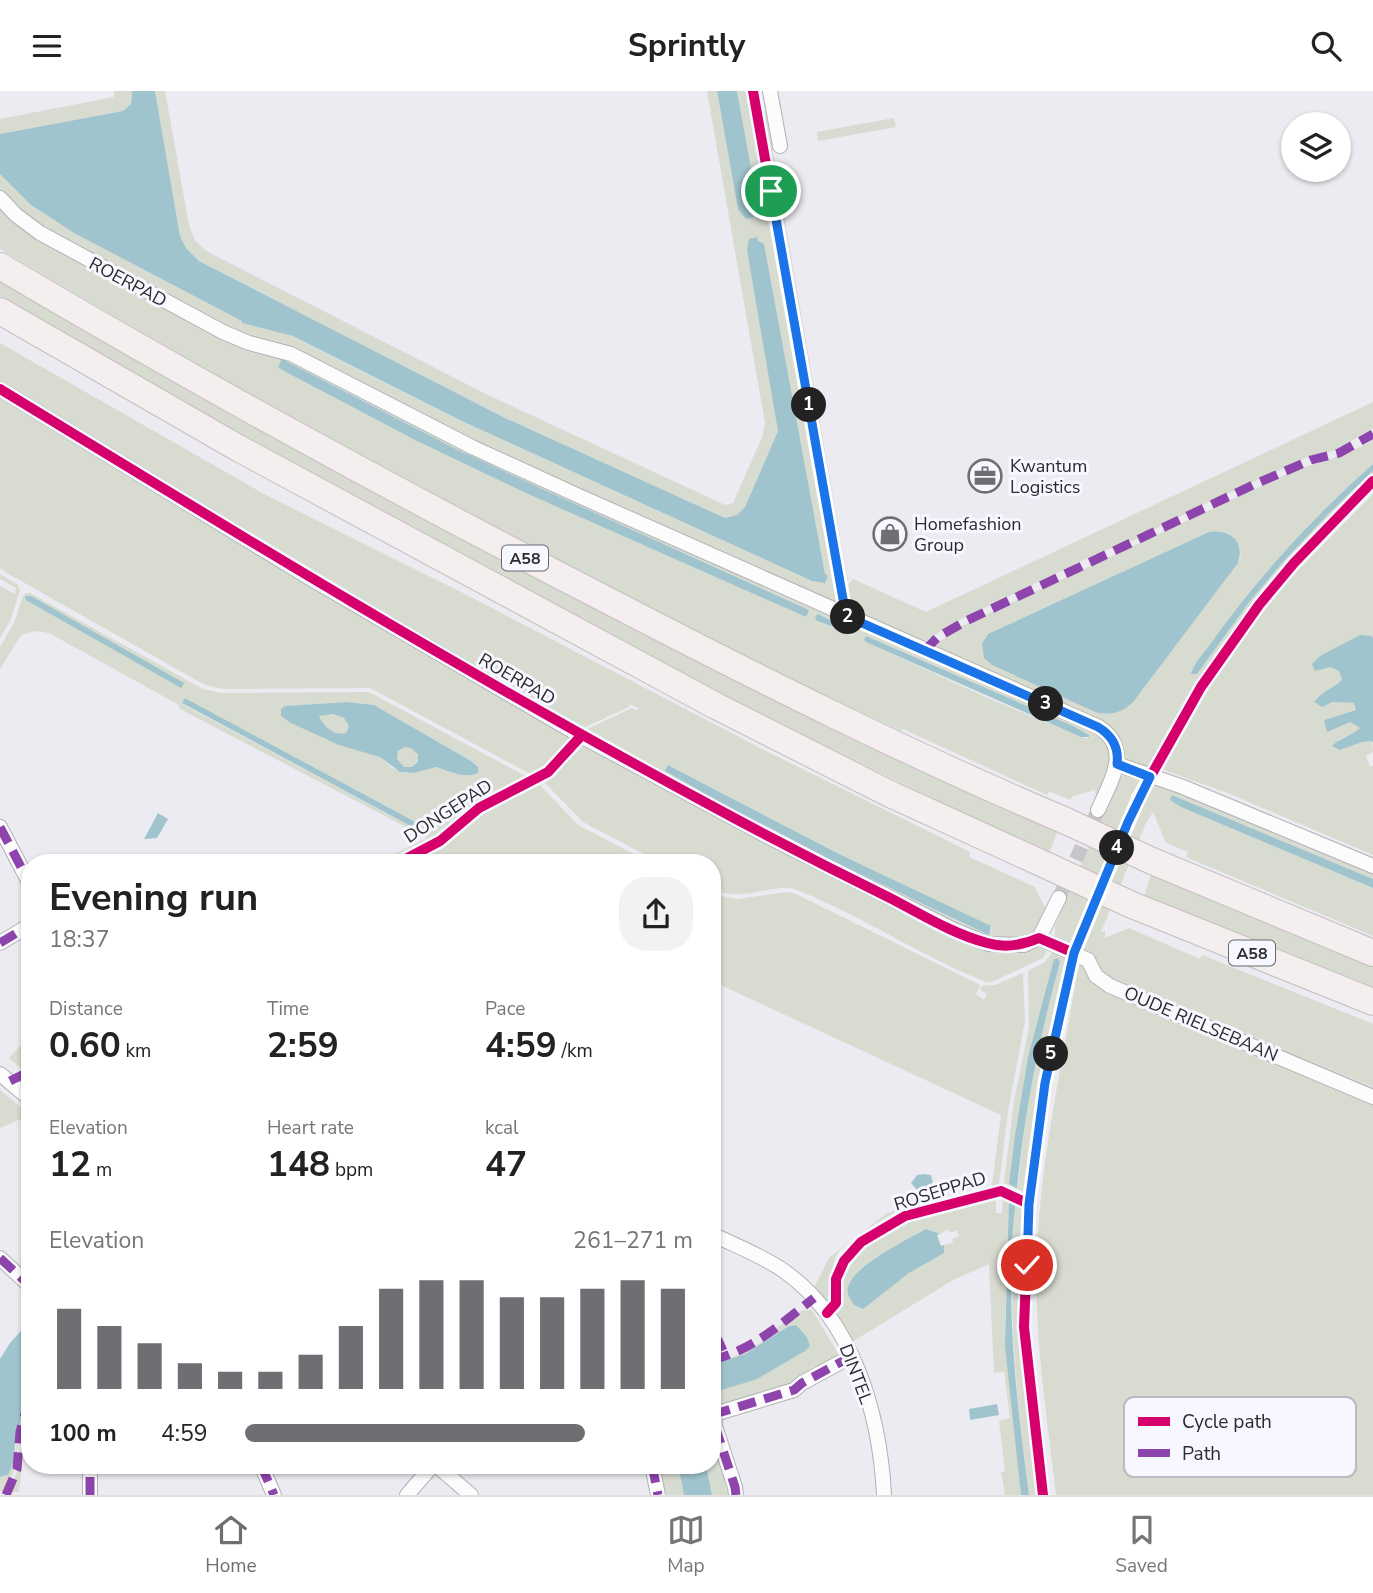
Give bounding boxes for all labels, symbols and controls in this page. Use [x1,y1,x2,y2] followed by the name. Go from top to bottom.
[628,24,745,67] text: Sprintly
[28,27,66,65] icon: menu
[1307,27,1345,65] icon: search
[1281,112,1351,182] map controls
[1281,112,1351,182] button: layers
[741,161,801,221] pin
[752,172,790,210] icon: arrive
[85,251,171,313] street label: ROERPAD
[792,387,826,423] pin: 1
[803,391,814,417] text: 1
[1010,454,1087,499] place label: Kwantum Logistics
[966,457,1004,495] office icon: Kwantum Logistics
[914,512,1021,557] place label: Homefashion Group
[871,515,909,553] shop icon: Homefashion Group
[502,545,548,571] road number: A58
[830,599,866,635] pin: 2
[842,603,853,629] text: 2
[474,647,560,711] street label: ROERPAD
[1028,687,1064,721] pin: 3
[1040,690,1051,716] text: 3
[399,774,497,848] street label: DONGEPAD
[1100,831,1134,865] pin: 4
[1111,834,1122,860] text: 4
[49,872,258,923] text: Evening run
[619,877,693,951] button: share
[49,924,109,955] text: 18:37
[1229,940,1275,965] road number: A58
[1120,981,1282,1067] street label: OUDE RIELSEBAAN
[49,996,123,1022] text: Distance
[267,996,309,1022] text: Time
[485,996,525,1022] text: Pace
[49,1022,121,1069] text: 0.60
[267,1022,339,1069] text: 2:59
[485,1022,557,1069] text: 4:59
[1034,1037,1068,1072] pin: 5
[121,1038,151,1064] text: km
[557,1038,593,1064] text: /km
[1045,1040,1056,1066] text: 5
[49,1115,128,1141] text: Elevation
[267,1115,354,1141] text: Heart rate
[485,1115,519,1141] text: kcal
[49,1141,91,1188] text: 12
[267,1141,330,1188] text: 148
[485,1141,527,1188] text: 47
[91,1157,112,1183] text: m
[330,1157,373,1183] text: bpm
[891,1166,989,1216] street label: ROSEPPAD
[49,1225,144,1256] text: Elevation
[573,1225,693,1256] text: 261–271 m
[997,1235,1057,1295] pin
[1008,1246,1046,1284] icon: check
[834,1341,878,1408] street label: DINTEL
[1124,1397,1356,1477] legend
[1182,1409,1272,1435] text: Cycle path
[49,1418,117,1449] text: 100 m
[161,1418,208,1449] text: 4:59
[1182,1441,1221,1467] text: Path
[205,1511,257,1579] tab: Home
[667,1511,705,1579] tab: Map
[1115,1511,1168,1579] tab: Saved

